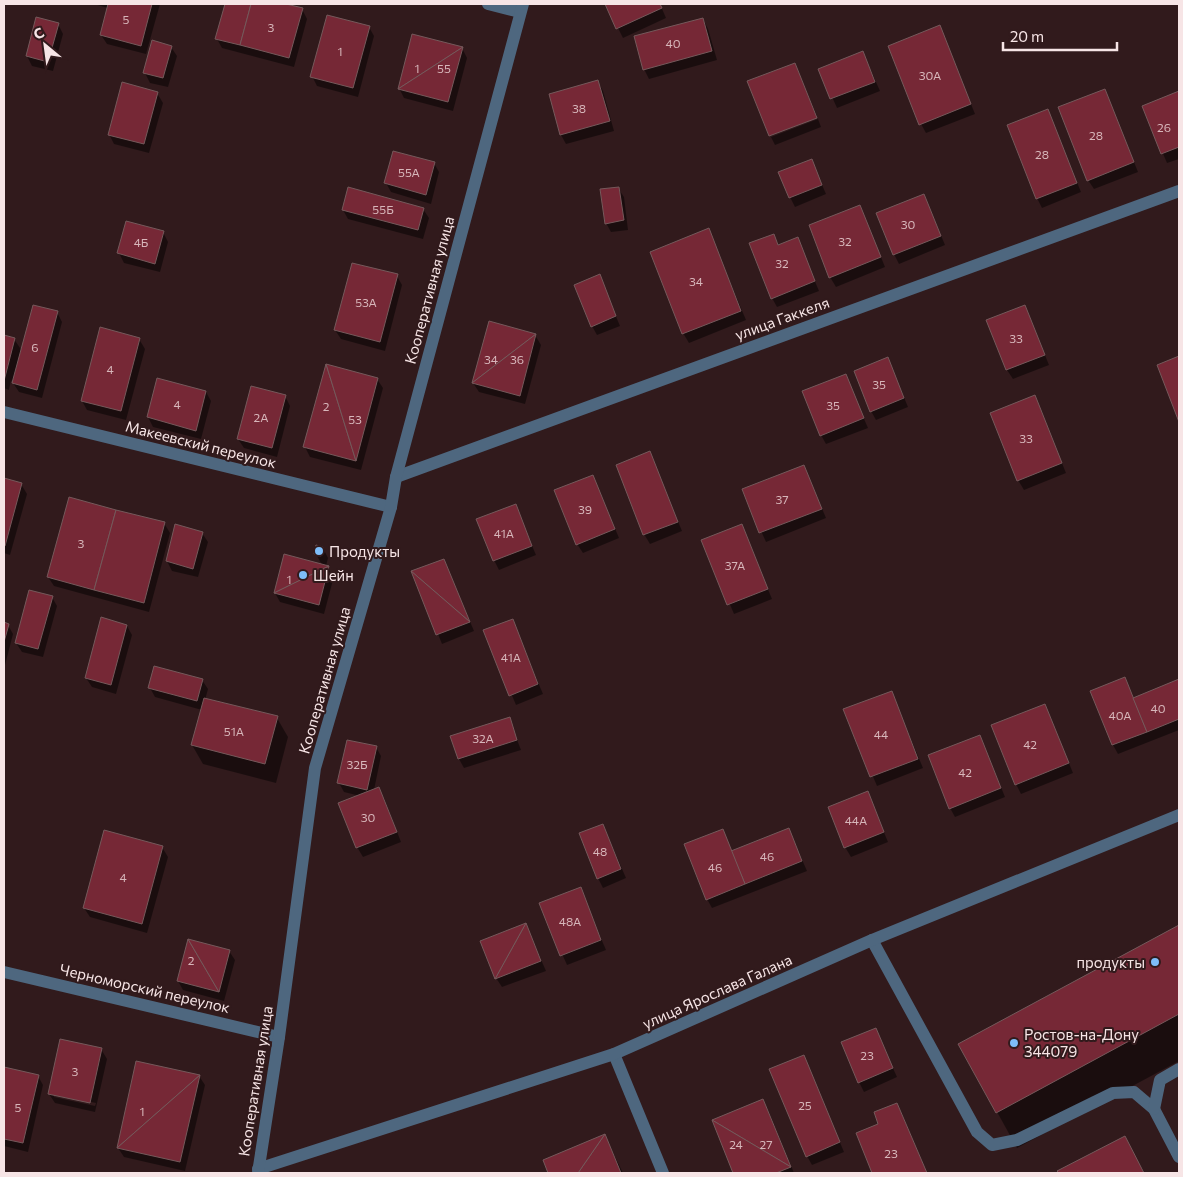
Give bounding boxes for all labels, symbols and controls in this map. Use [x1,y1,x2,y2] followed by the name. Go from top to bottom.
[123,12,130,26] house number: 5
[20,20,70,70] north arrow
[268,20,275,34] house number: 3
[1003,20,1117,52] scale bar
[30,23,47,43] text: С
[1010,27,1044,45] text: 20 m
[665,36,681,50] house number: 40
[337,44,343,58] house number: 1
[414,61,420,75] house number: 1
[437,61,451,75] house number: 55
[919,68,941,82] house number: 30А
[572,101,586,115] house number: 38
[1157,120,1171,134] house number: 26
[1089,128,1103,142] house number: 28
[1035,147,1049,161] house number: 28
[398,165,420,179] house number: 55А
[372,202,394,216] house number: 55Б
[401,214,457,366] street label: Кооперативная улица
[901,217,916,231] house number: 30
[838,234,852,248] house number: 32
[134,235,149,249] house number: 4Б
[775,256,789,270] house number: 32
[689,274,703,288] house number: 34
[732,293,832,343] street label: улица Гаккеля
[355,295,377,309] house number: 53А
[1009,331,1023,345] house number: 33
[31,340,39,354] house number: 6
[484,352,498,366] house number: 34
[510,352,524,366] house number: 36
[106,362,114,376] house number: 4
[872,377,886,391] house number: 35
[173,397,181,411] house number: 4
[826,398,840,412] house number: 35
[323,399,330,413] house number: 2
[254,410,268,424] house number: 2А
[348,412,362,426] house number: 53
[124,417,278,471] street label: Макеевский переулок
[1019,431,1033,445] house number: 33
[775,492,789,506] house number: 37
[578,502,592,516] house number: 39
[494,526,514,540] house number: 41А
[78,536,85,550] house number: 3
[329,542,400,560] place label: Продукты
[313,545,325,557] marker: Продукты
[725,558,745,572] house number: 37А
[313,566,354,584] place label: Шейн
[297,569,309,581] marker: Шейн
[286,572,292,586] house number: 1
[294,604,354,756] street label: Кооперативная улица
[501,650,521,664] house number: 41А
[1150,701,1166,715] house number: 40
[1108,708,1132,722] house number: 40А
[224,724,244,738] house number: 51А
[874,727,888,741] house number: 44
[472,731,494,745] house number: 32А
[1023,737,1037,751] house number: 42
[347,757,368,771] house number: 32Б
[958,765,972,779] house number: 42
[361,810,376,824] house number: 30
[845,813,867,827] house number: 44А
[593,844,607,858] house number: 48
[760,849,774,863] house number: 46
[708,860,722,874] house number: 46
[119,870,127,884] house number: 4
[559,914,581,928] house number: 48А
[639,950,795,1032] street label: улица Ярослава Галана
[188,953,195,967] house number: 2
[1076,953,1145,971] place label: продукты
[1149,956,1161,968] marker: продукты
[58,960,232,1016] street label: Черноморский переулок
[234,1004,276,1158] street label: Кооперативная улица
[1024,1025,1139,1060] place label: Ростов-на-Дону 344079
[1008,1037,1020,1049] marker: Ростов-на-Дону 344079
[860,1048,874,1062] house number: 23
[72,1064,79,1078] house number: 3
[798,1098,812,1112] house number: 25
[15,1100,22,1114] house number: 5
[139,1104,145,1118] house number: 1
[729,1137,743,1151] house number: 24
[760,1137,772,1151] house number: 27
[884,1146,898,1160] house number: 23

